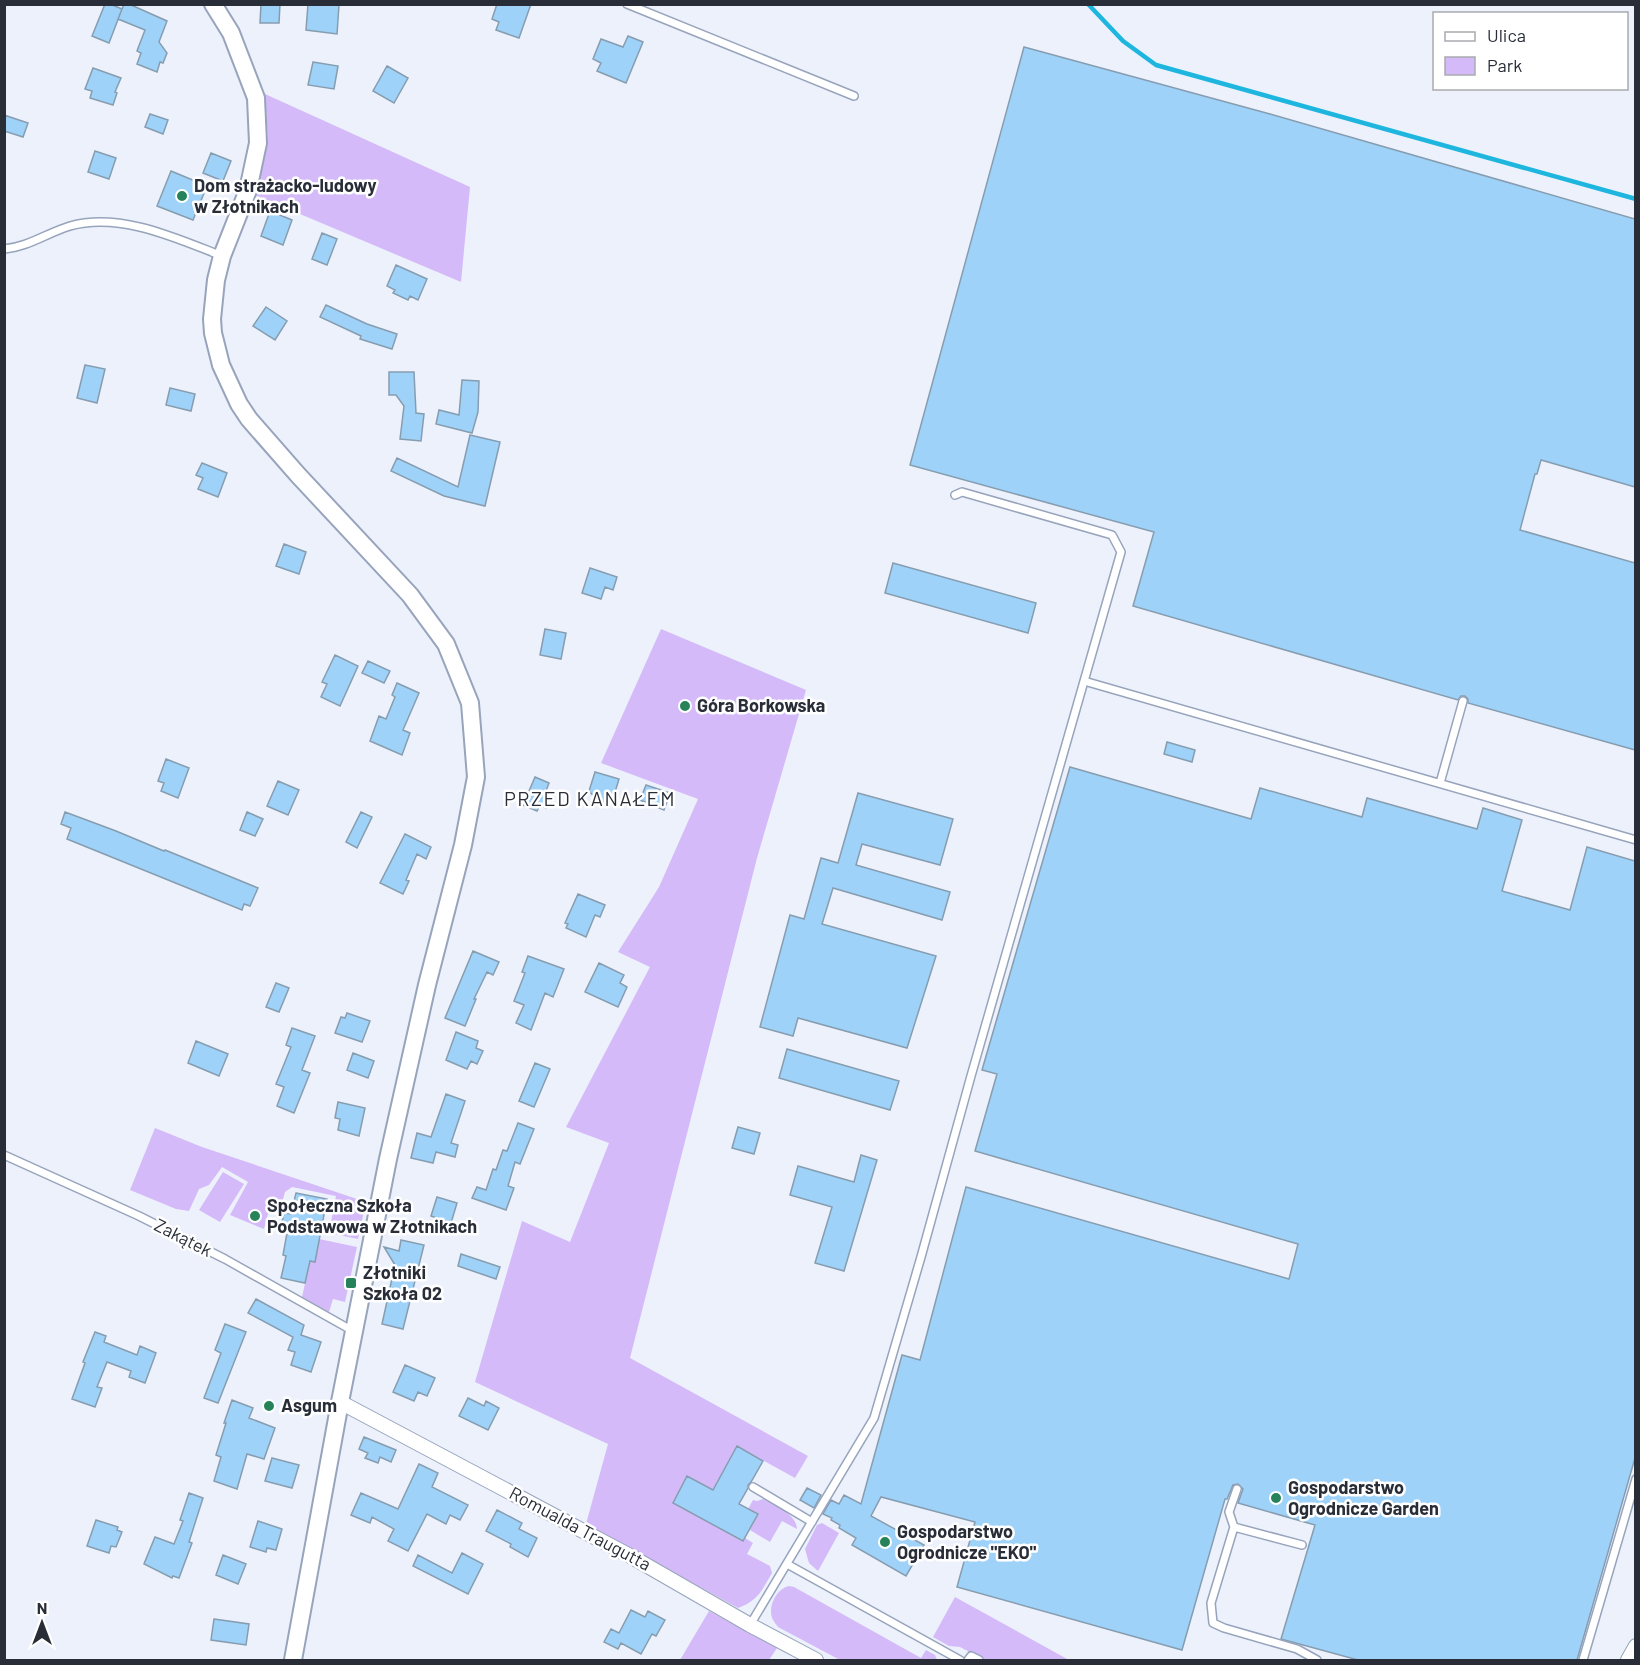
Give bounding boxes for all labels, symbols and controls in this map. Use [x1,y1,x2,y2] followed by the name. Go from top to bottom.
[1433,12,1628,90] legend
[1487,24,1526,46] text: Ulica
[1487,54,1522,76] text: Park
[194,174,377,217] place label: Dom strażacko-ludowy w Złotnikach
[175,189,189,203] marker: Dom strażacko-ludowy w Złotnikach
[697,694,825,716] place label: Góra Borkowska
[678,699,692,713] marker: Góra Borkowska
[504,786,676,810] district label: PRZED KANAŁEM
[267,1194,477,1237] place label: Społeczna Szkoła Podstawowa w Złotnikach
[248,1209,262,1223] marker: Społeczna Szkoła Podstawowa w Złotnikach
[151,1213,216,1261] street label: Zakątek
[363,1261,442,1304] place label: Złotniki Szkoła 02
[344,1276,358,1290] marker: Złotniki Szkoła 02
[281,1394,337,1416] place label: Asgum
[262,1399,276,1413] marker: Asgum
[1288,1476,1439,1519] place label: Gospodarstwo Ogrodnicze Garden
[506,1481,655,1575] street label: Romualda Traugutta
[1269,1491,1283,1505] marker: Gospodarstwo Ogrodnicze Garden
[897,1520,1037,1563] place label: Gospodarstwo Ogrodnicze "EKO"
[878,1535,892,1549] marker: Gospodarstwo Ogrodnicze "EKO"
[12,1593,72,1653] north arrow
[37,1598,47,1617] text: N

